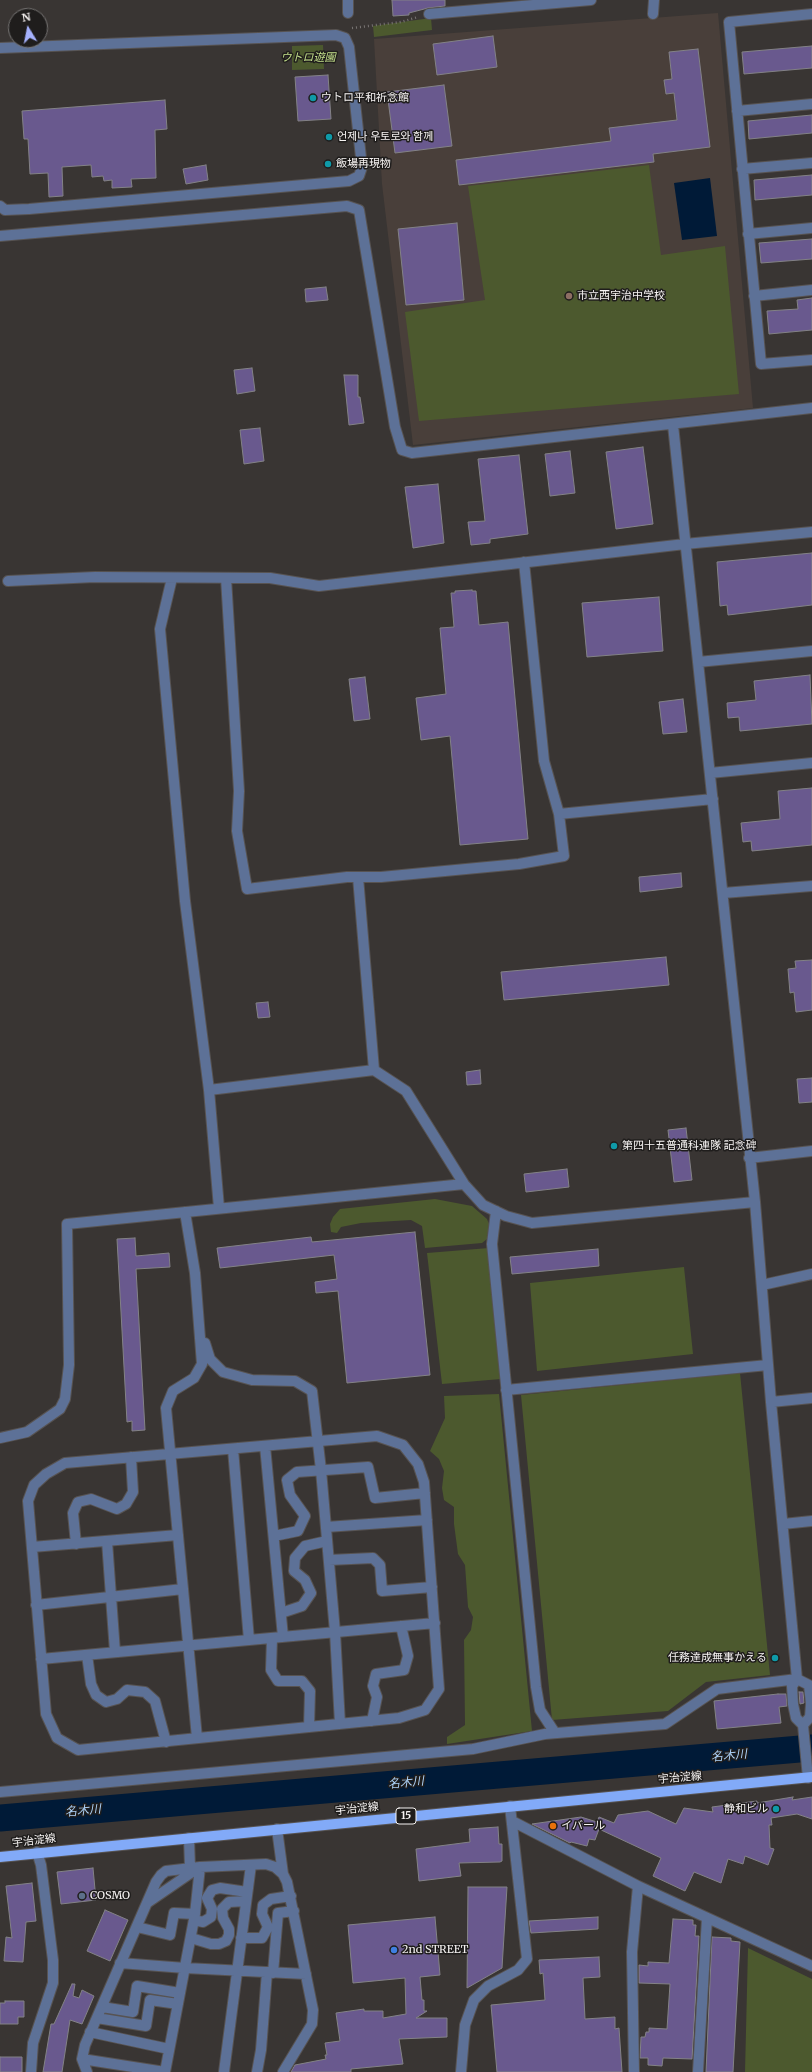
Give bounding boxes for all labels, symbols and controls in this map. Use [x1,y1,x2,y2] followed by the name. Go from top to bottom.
[8,8,48,48] north arrow
[21,10,32,25] text: N
[281,51,335,65] park label: ウトロ遊園
[321,91,409,105] place label: ウトロ平和祈念館
[308,93,318,103] marker: ウトロ平和祈念館
[337,130,433,144] place label: 언제나 우토로와 함께
[324,132,334,142] marker: 언제나 우토로와 함께
[336,157,391,171] place label: 飯場再現物
[323,159,333,169] marker: 飯場再現物
[577,289,665,303] place label: 市立西宇治中学校
[564,291,574,301] marker: 市立西宇治中学校
[622,1139,757,1153] place label: 第四十五普通科連隊 記念碑
[609,1141,619,1151] marker: 第四十五普通科連隊 記念碑
[668,1651,767,1665] place label: 任務達成無事かえる
[770,1653,780,1663] marker: 任務達成無事かえる
[710,1747,748,1765] water label: 名木川
[658,1770,702,1786] street label: 宇治淀線
[387,1774,425,1792] water label: 名木川
[334,1800,380,1818] street label: 宇治淀線
[64,1802,102,1820] water label: 名木川
[724,1802,768,1816] place label: 静和ビル
[771,1804,781,1814] marker: 静和ビル
[396,1808,416,1824] road number: 15
[561,1819,605,1833] place label: イバール
[548,1821,558,1831] marker: イバール
[11,1832,57,1850] street label: 宇治淀線
[90,1889,130,1903] place label: COSMO
[77,1891,87,1901] marker: COSMO
[402,1943,468,1957] place label: 2nd STREET
[389,1945,399,1955] marker: 2nd STREET

